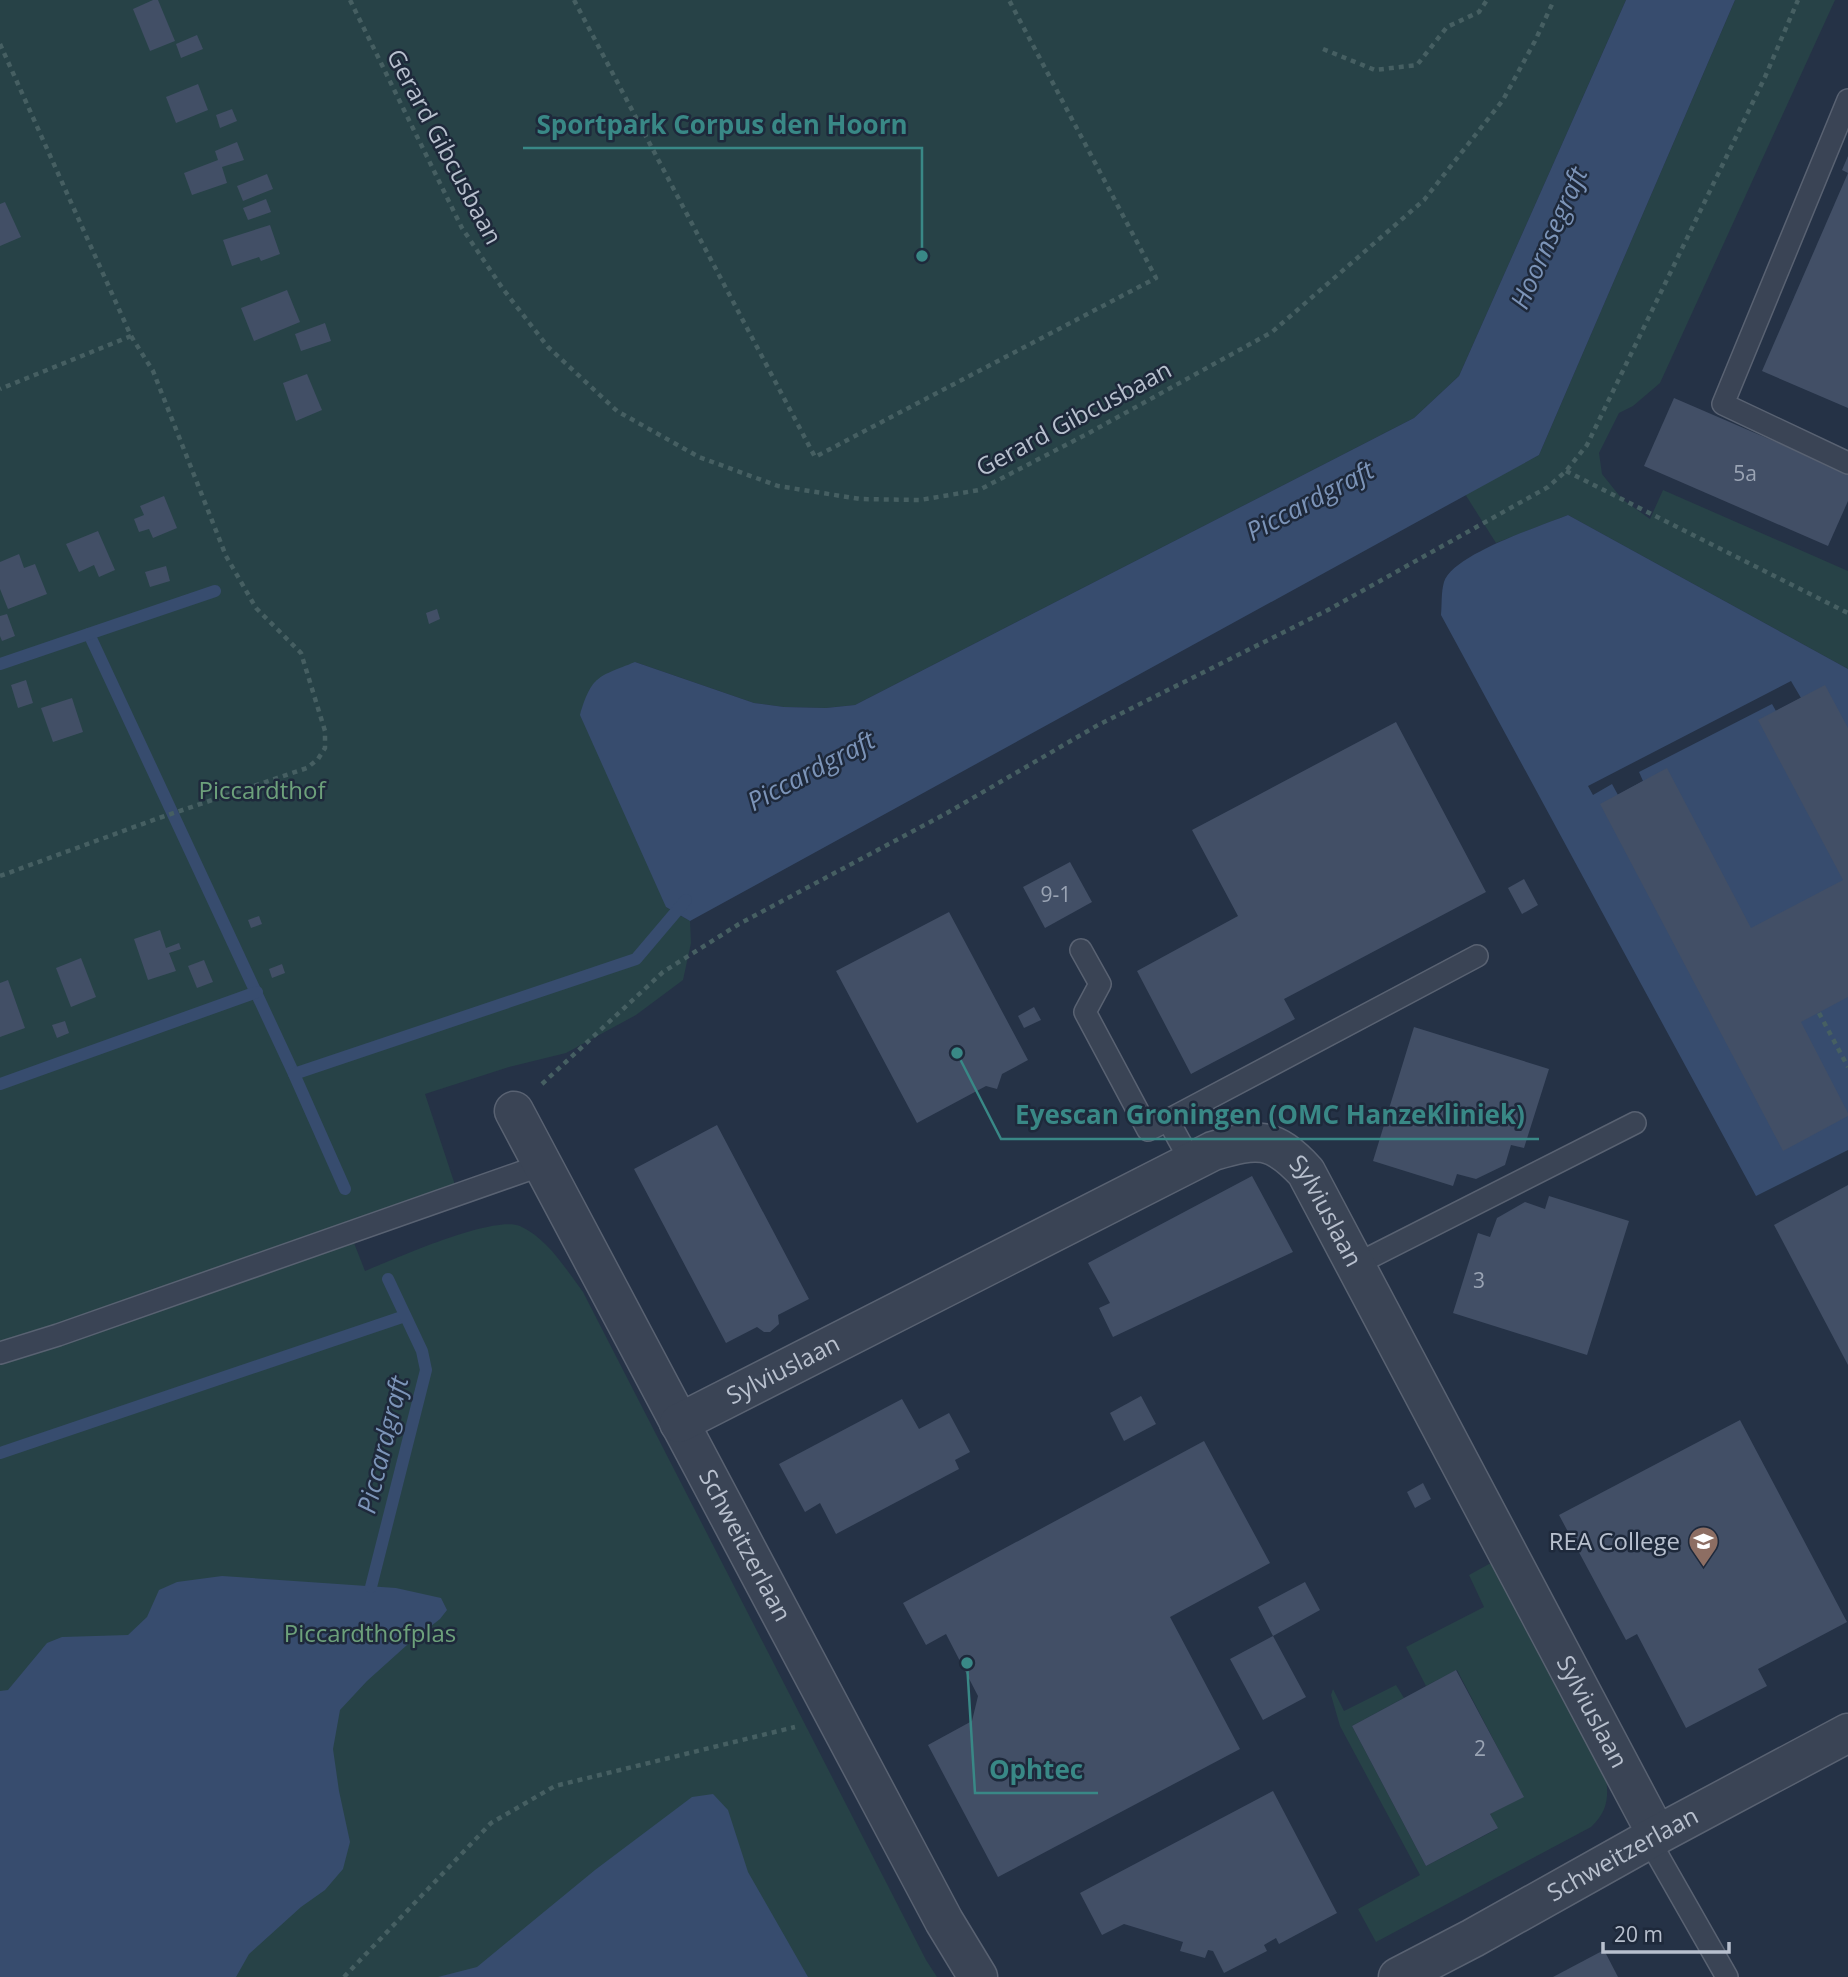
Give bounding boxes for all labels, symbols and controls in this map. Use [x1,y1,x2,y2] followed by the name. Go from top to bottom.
[380,43,511,250] street label: Gerard Gibcusbaan
[523,101,922,148] callout: Sportpark Corpus den Hoorn
[536,106,908,142] text: Sportpark Corpus den Hoorn
[1501,160,1596,314] water label: Hoornsegraft
[970,352,1177,483] street label: Gerard Gibcusbaan
[1239,451,1381,549] water label: Piccardgraft
[1733,459,1757,487] house number: 5a
[740,721,882,819] water label: Piccardgraft
[198,773,327,806] park label: Piccardthof
[1041,880,1071,908] house number: 9-1
[1001,1092,1539,1139] callout: Eyescan Groningen (OMC HanzeKliniek)
[1015,1096,1525,1132] text: Eyescan Groningen (OMC HanzeKliniek)
[1283,1147,1371,1272] street label: Sylviuslaan
[1473,1266,1485,1294] house number: 3
[720,1326,845,1411] street label: Sylviuslaan
[348,1371,417,1517] water label: Piccardgraft
[692,1463,800,1627] street label: Schweitzerlaan
[1549,1524,1680,1557] place label: REA College
[1686,1525,1720,1569] school or university icon: REA College
[284,1616,456,1649] park label: Piccardthofplas
[1550,1649,1637,1773] street label: Sylviuslaan
[1474,1734,1486,1762] house number: 2
[975,1746,1098,1793] callout: Ophtec
[989,1751,1083,1787] text: Ophtec
[1540,1798,1703,1908] street label: Schweitzerlaan
[1603,1910,1729,1954] scale bar
[1614,1920,1663,1948] text: 20 m

